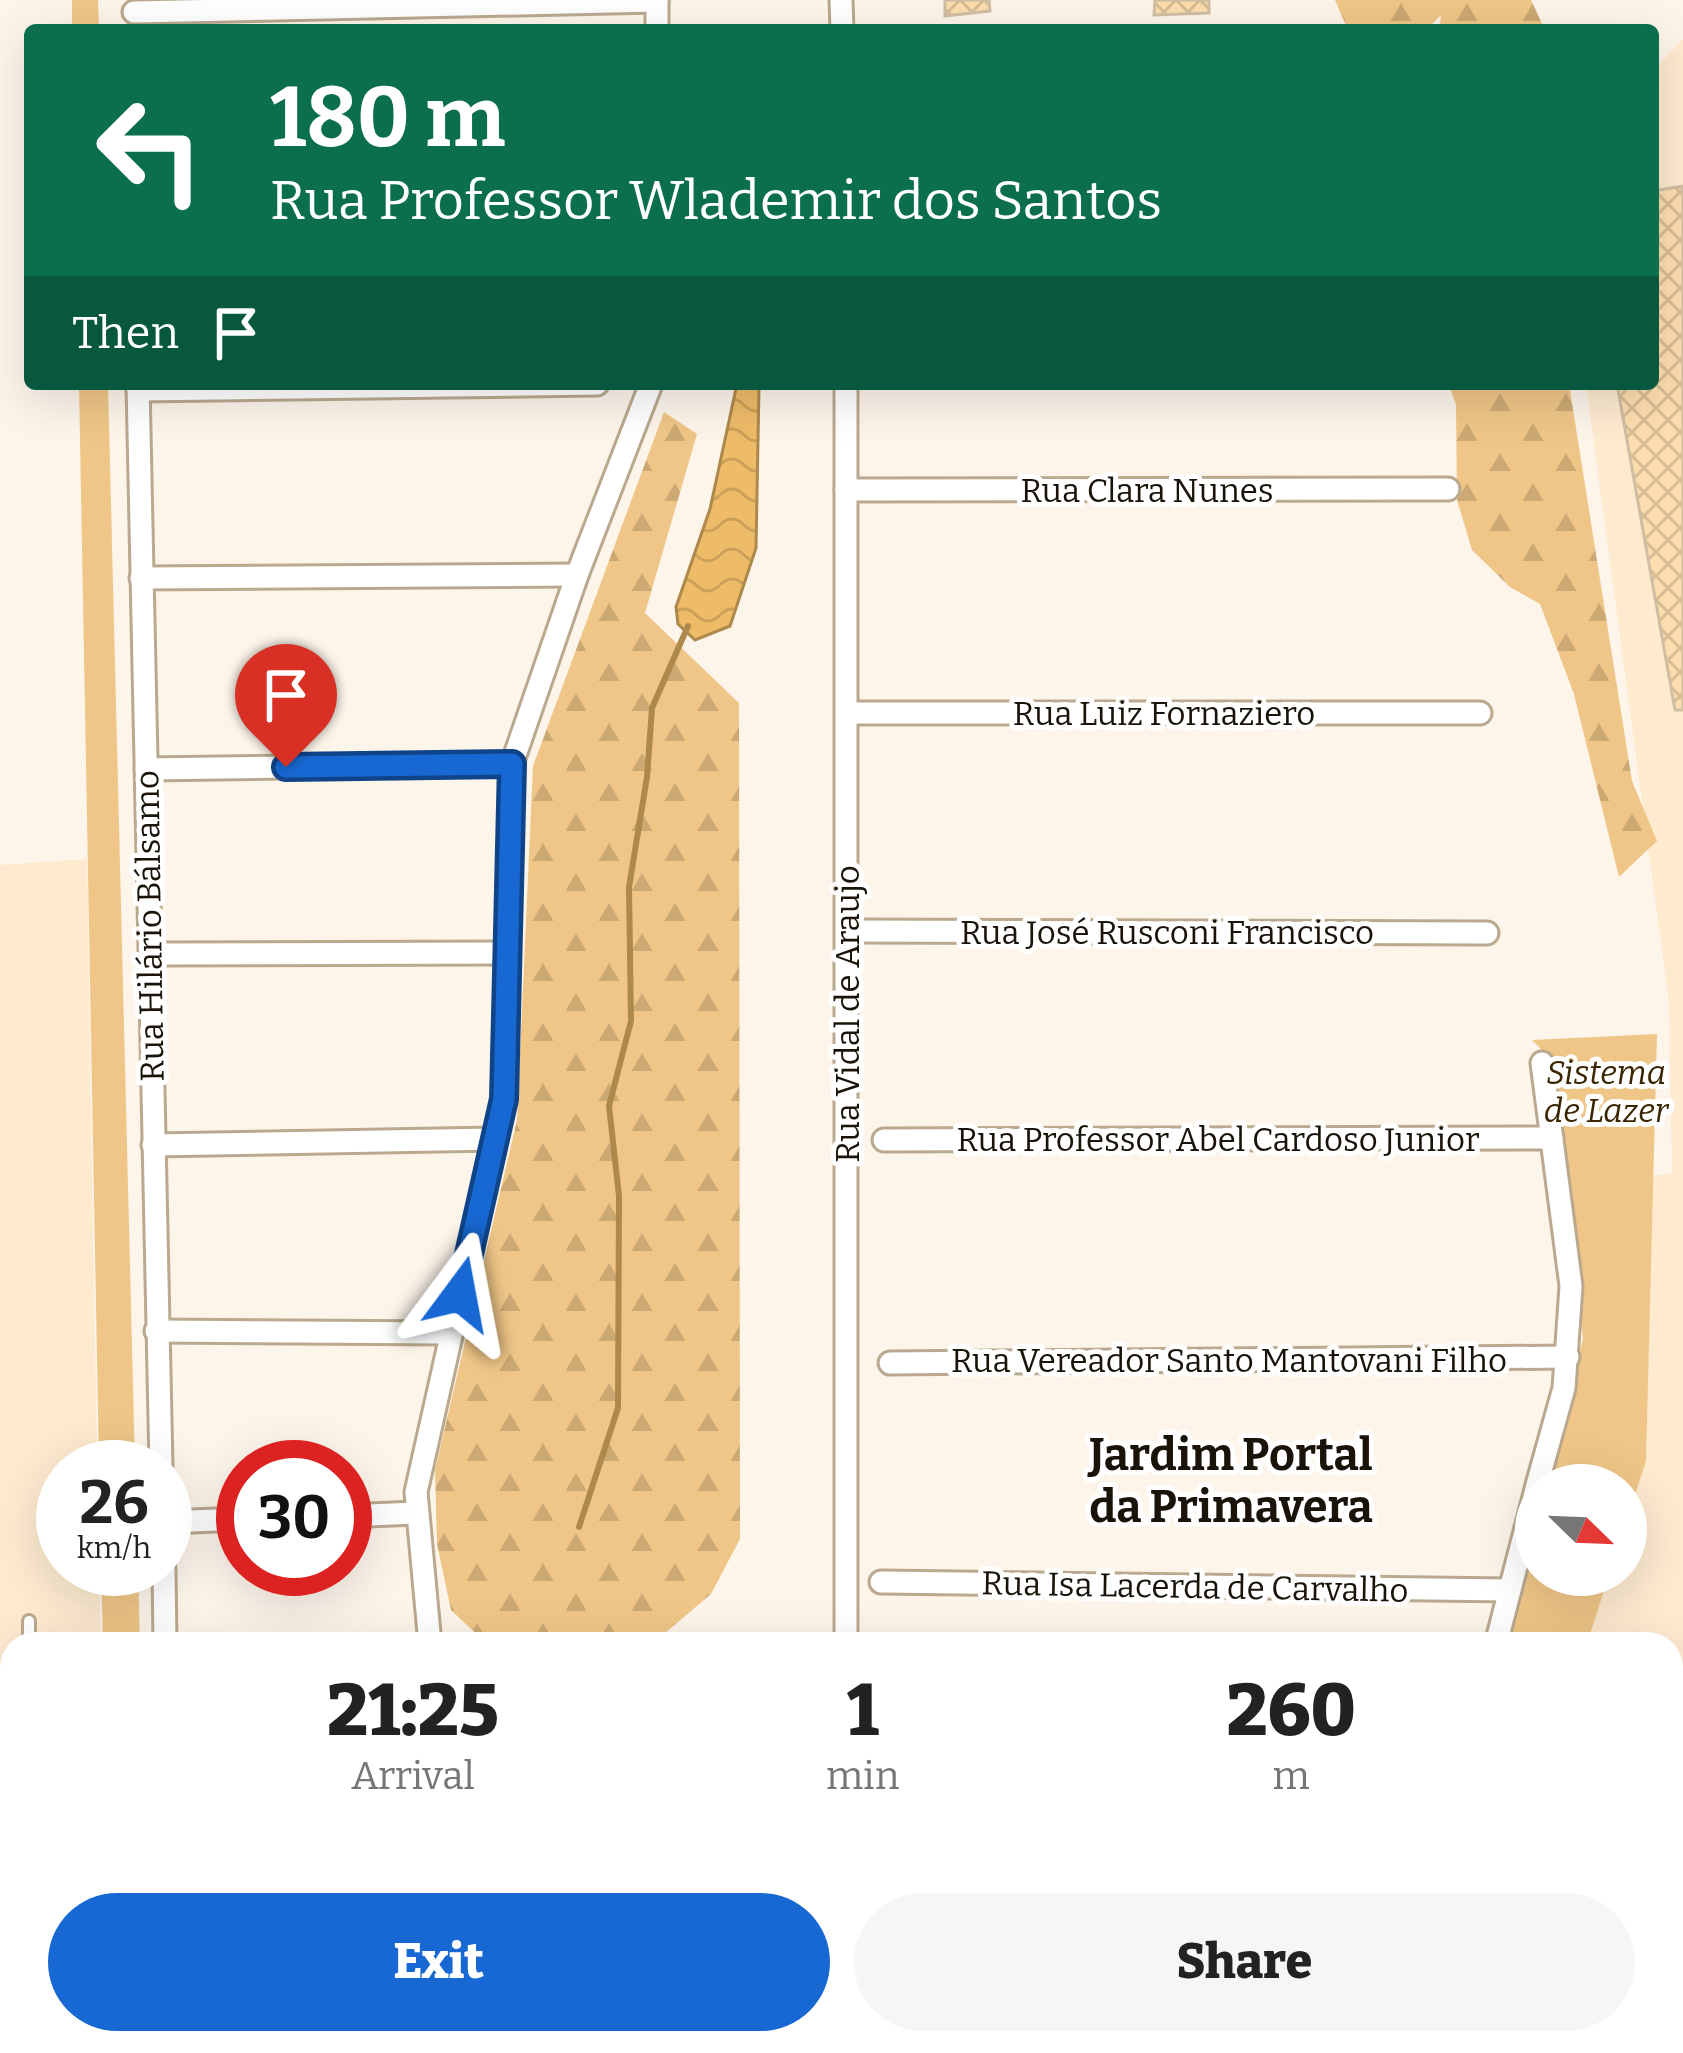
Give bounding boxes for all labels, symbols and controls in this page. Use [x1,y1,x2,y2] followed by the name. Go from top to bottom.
[270,67,505,168] text: 180 m
[72,72,228,228] icon: left
[270,169,1162,233] text: Rua Professor Wlademir dos Santos
[203,300,269,366] icon: arrive
[72,306,179,360] text: Then
[1020,471,1274,511] street label: Rua Clara Nunes
[235,644,337,767] pin
[253,662,319,728] icon: arrive
[1013,694,1315,734] street label: Rua Luiz Fornaziero
[127,770,173,1082] street label: Rua Hilário Bálsamo
[828,865,868,1163] street label: Rua Vidal de Araujo
[960,913,1374,953] street label: Rua José Rusconi Francisco
[1544,1053,1670,1131] park label: Sistema de Lazer
[956,1120,1480,1160] street label: Rua Professor Abel Cardoso Junior
[397,1231,523,1357] position arrow
[951,1341,1507,1381] street label: Rua Vereador Santo Mantovani Filho
[1087,1428,1373,1534] district label: Jardim Portal da Primavera
[216,1440,372,1596] speed limit sign: 30
[1515,1464,1647,1596] north arrow
[1515,1464,1647,1596] map controls
[79,1467,149,1539] text: 26
[77,1530,151,1566] text: km/h
[981,1563,1409,1611] street label: Rua Isa Lacerda de Carvalho
[327,1668,499,1754] text: 21:25
[847,1668,879,1754] text: 1
[1227,1668,1356,1754] text: 260
[351,1753,475,1799] text: Arrival
[826,1753,899,1799] text: min
[1273,1753,1310,1799] text: m
[48,1893,830,2031] button: Exit
[854,1893,1635,2031] button: Share

